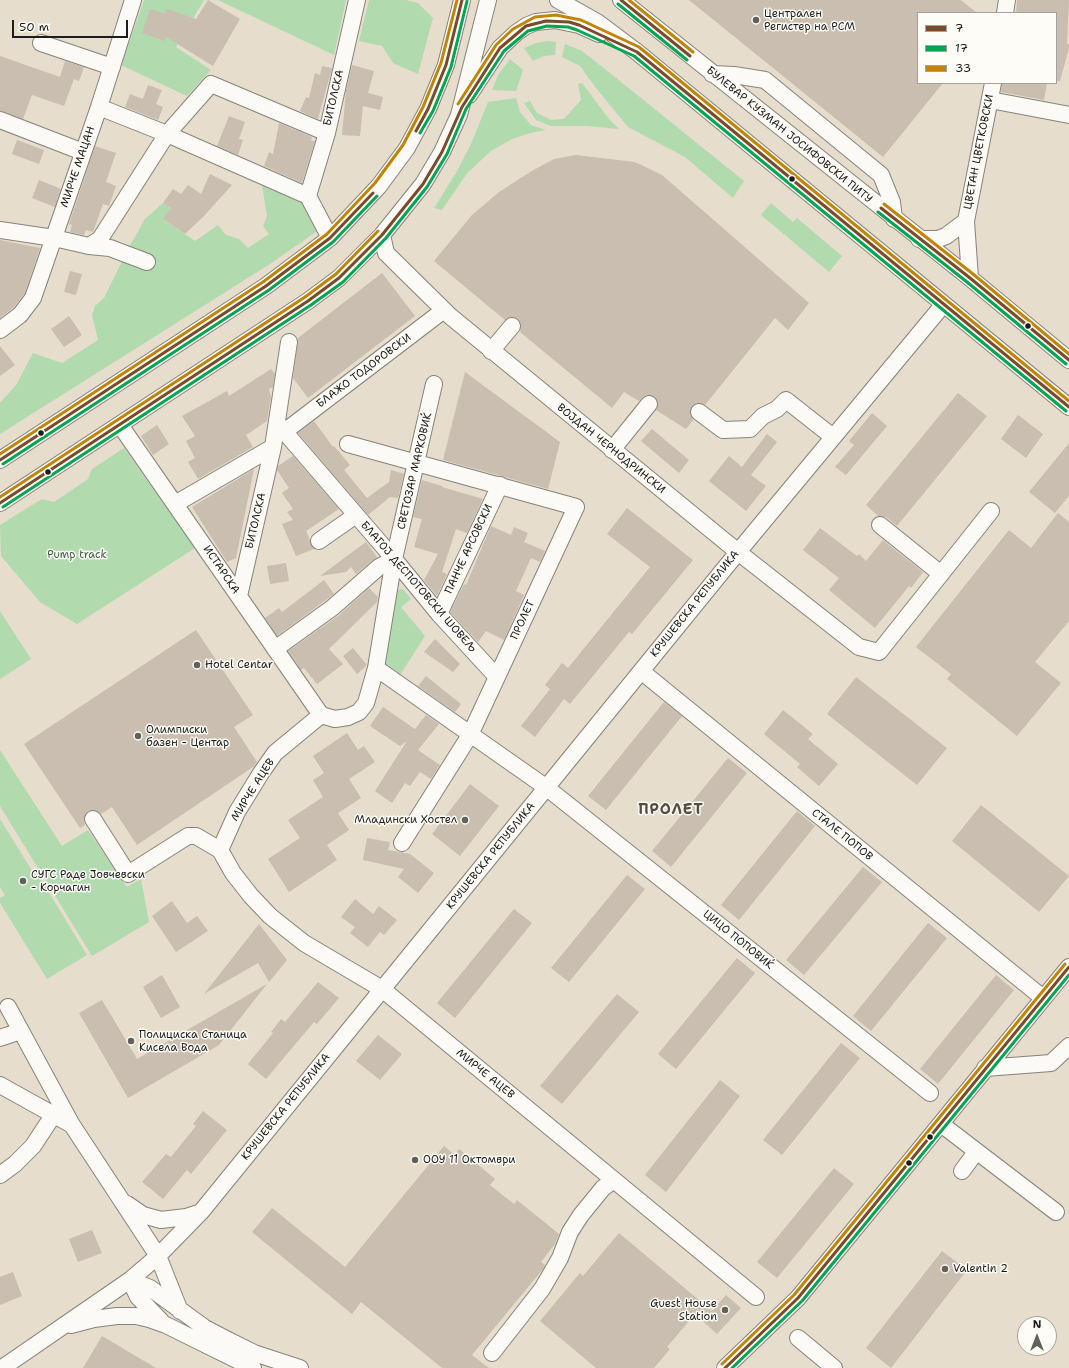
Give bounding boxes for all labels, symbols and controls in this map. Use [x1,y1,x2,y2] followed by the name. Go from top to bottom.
[764,7,855,33] place label: Централен Регистер на РСМ
[14,12,130,38] scale bar
[917,12,1057,84] legend
[751,15,761,25] marker: Централен Регистер на РСМ
[19,19,49,35] text: 50 m
[955,20,963,36] text: 7
[955,40,968,56] text: 17
[955,60,971,76] text: 33
[703,64,875,206] street label: БУЛЕВАР КУЗМАН ЈОСИФОВСКИ ПИТУ
[321,69,347,127] street label: БИТОЛСКА
[961,93,997,211] street label: ЦВЕТАН ЦВЕТКОВСКИ
[58,125,98,209] street label: МИРЧЕ МАЦАН
[787,174,797,184] unlabelled marker
[1023,321,1033,331] unlabelled marker
[314,331,414,411] street label: БЛАЖО ТОДОРОВСКИ
[554,401,668,497] street label: ВОЈДАН ЧЕРНОДРИНСКИ
[395,411,435,531] street label: СВЕТОЗАР МАРКОВИЌ
[36,428,46,438] unlabelled marker
[43,467,53,477] unlabelled marker
[243,492,269,550] street label: БИТОЛСКА
[442,502,496,596] street label: ПАНЧЕ АРСОВСКИ
[357,519,479,655] street label: БЛАГОЈ ДЕСПОТОВСКИ ШОВЕЉ
[200,543,242,597] street label: ИСТАРСКА
[47,548,107,562] park label: Pump track
[648,548,742,660] street label: КРУШЕВСКА РЕПУБЛИКА
[508,598,538,642] street label: ПРОЛЕТ
[205,658,273,672] place label: Hotel Centar
[192,660,202,670] marker: Hotel Centar
[146,723,229,749] place label: Олимписки базен - Центар
[133,731,143,741] marker: Олимписки базен - Центар
[228,756,278,824] street label: МИРЧЕ АЦЕВ
[444,800,538,912] street label: КРУШЕВСКА РЕПУБЛИКА
[638,801,704,819] district label: ПРОЛЕТ
[809,806,875,864] street label: СТАЛЕ ПОПОВ
[354,813,457,827] place label: Младински Хостел
[460,815,470,825] marker: Младински Хостел
[31,868,145,894] place label: СУГС Раде Јовчевски - Корчагин
[18,876,28,886] marker: СУГС Раде Јовчевски - Корчагин
[700,908,776,972] street label: ЦИЦО ПОПОВИЌ
[139,1028,247,1054] place label: Полициска Станица Кисела Вода
[126,1036,136,1046] marker: Полициска Станица Кисела Вода
[453,1046,517,1102] street label: МИРЧЕ АЦЕВ
[239,1051,333,1163] street label: КРУШЕВСКА РЕПУБЛИКА
[925,1132,935,1142] unlabelled marker
[423,1153,516,1167] place label: ООУ 11 Октомври
[410,1155,420,1165] marker: ООУ 11 Октомври
[904,1158,914,1168] unlabelled marker
[953,1262,1008,1276] place label: Valentin 2
[940,1264,950,1274] marker: Valentin 2
[650,1297,717,1323] place label: Guest House Station
[720,1305,730,1315] marker: Guest House Station
[1017,1316,1057,1356] north arrow
[1033,1317,1041,1332] text: N

